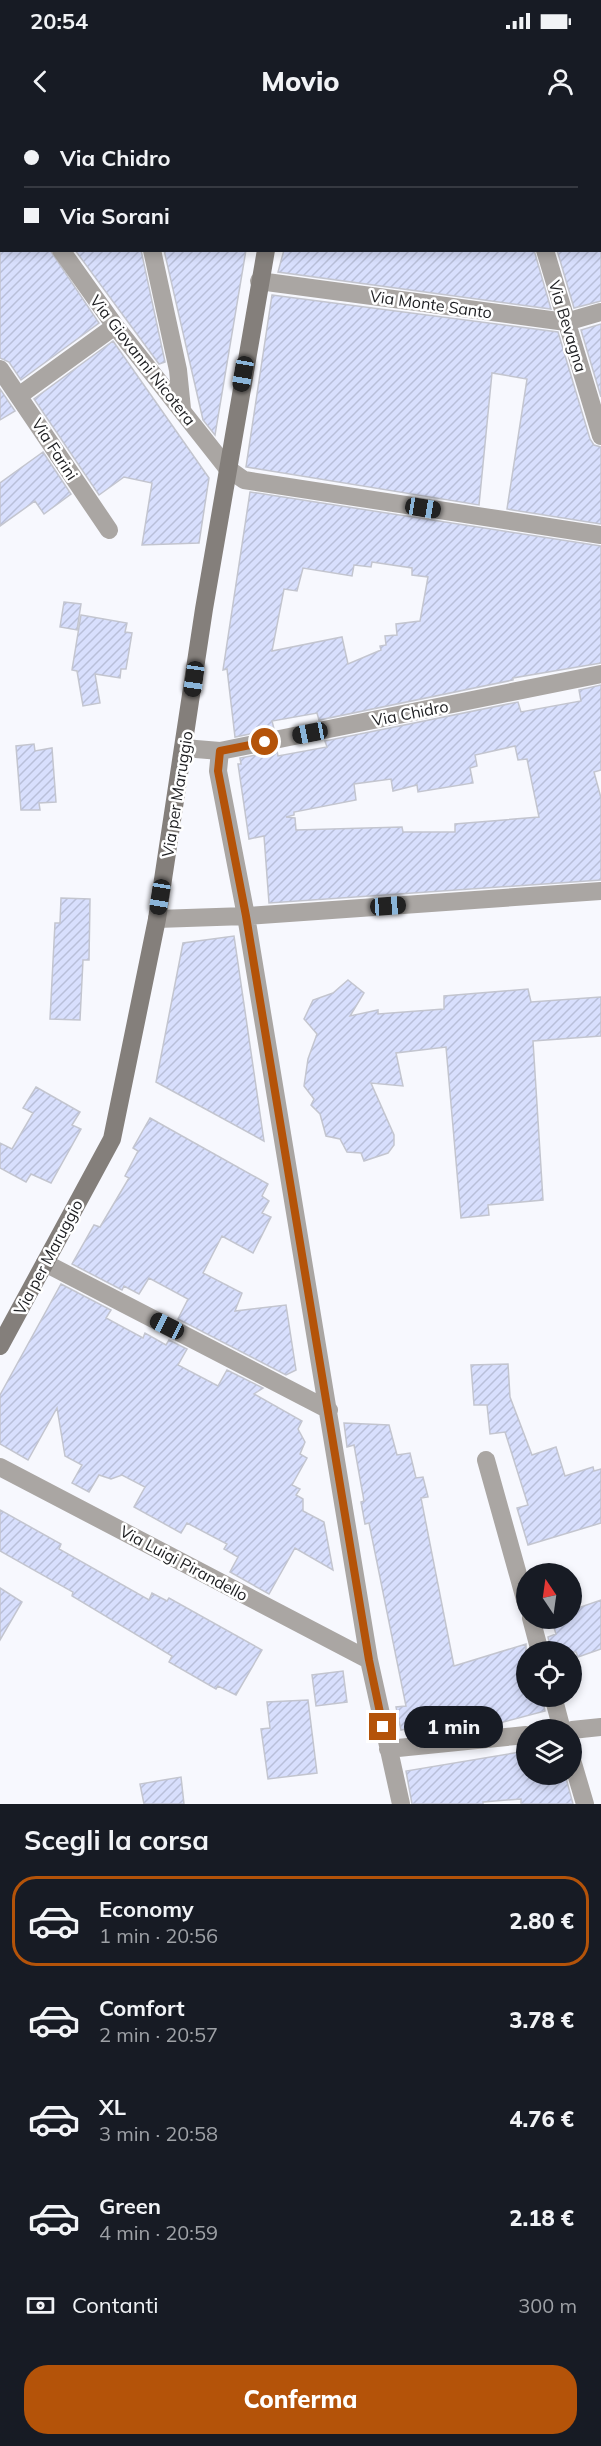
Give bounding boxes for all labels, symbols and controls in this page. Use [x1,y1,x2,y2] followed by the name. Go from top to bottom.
[30,7,88,35] text: 20:54
[261,64,340,98] text: Movio
[24,65,57,98] icon: back
[544,65,577,98] icon: person
[60,144,171,172] text: Via Chidro
[60,202,170,230] text: Via Sorani
[545,278,591,374] street label: Via Bevagna
[369,286,493,322] street label: Via Monte Santo
[86,291,200,429] street label: Via Giovanni Nicotera
[231,355,255,393] car
[28,414,82,484] street label: Via Farini
[404,496,442,520] car
[183,660,205,698] car
[370,696,450,730] street label: Via Chidro
[291,721,329,745] car
[251,728,278,755] route start
[157,729,197,859] street label: Via per Maruggio
[148,878,172,916] car
[369,896,407,916] car
[9,1196,87,1318] street label: Via per Maruggio
[147,1310,187,1342] car
[117,1521,251,1605] street label: Via Luigi Pirandello
[516,1563,582,1629] north arrow
[516,1563,582,1785] map controls
[516,1641,582,1707] button: locate
[404,1706,503,1748] callout: 1 min
[369,1713,396,1740] route end
[427,1714,480,1739] text: 1 min
[516,1719,582,1785] button: layers
[24,1823,209,1857] text: Scegli la corsa
[27,1894,81,1948] icon: car
[99,1895,194,1923] text: Economy
[509,1907,574,1935] text: 2.80 €
[99,1923,218,1948] text: 1 min · 20:56
[27,1993,81,2047] icon: car
[99,1994,185,2022] text: Comfort
[509,2006,574,2034] text: 3.78 €
[99,2022,218,2047] text: 2 min · 20:57
[27,2092,81,2146] icon: car
[99,2093,126,2121] text: XL
[509,2105,574,2133] text: 4.76 €
[99,2121,218,2146] text: 3 min · 20:58
[27,2191,81,2245] icon: car
[99,2192,161,2220] text: Green
[509,2204,574,2232] text: 2.18 €
[99,2220,218,2245] text: 4 min · 20:59
[24,2289,57,2322] icon: cash
[72,2291,158,2319] text: Contanti
[518,2293,577,2318] text: 300 m
[24,2365,577,2434] button: Conferma

